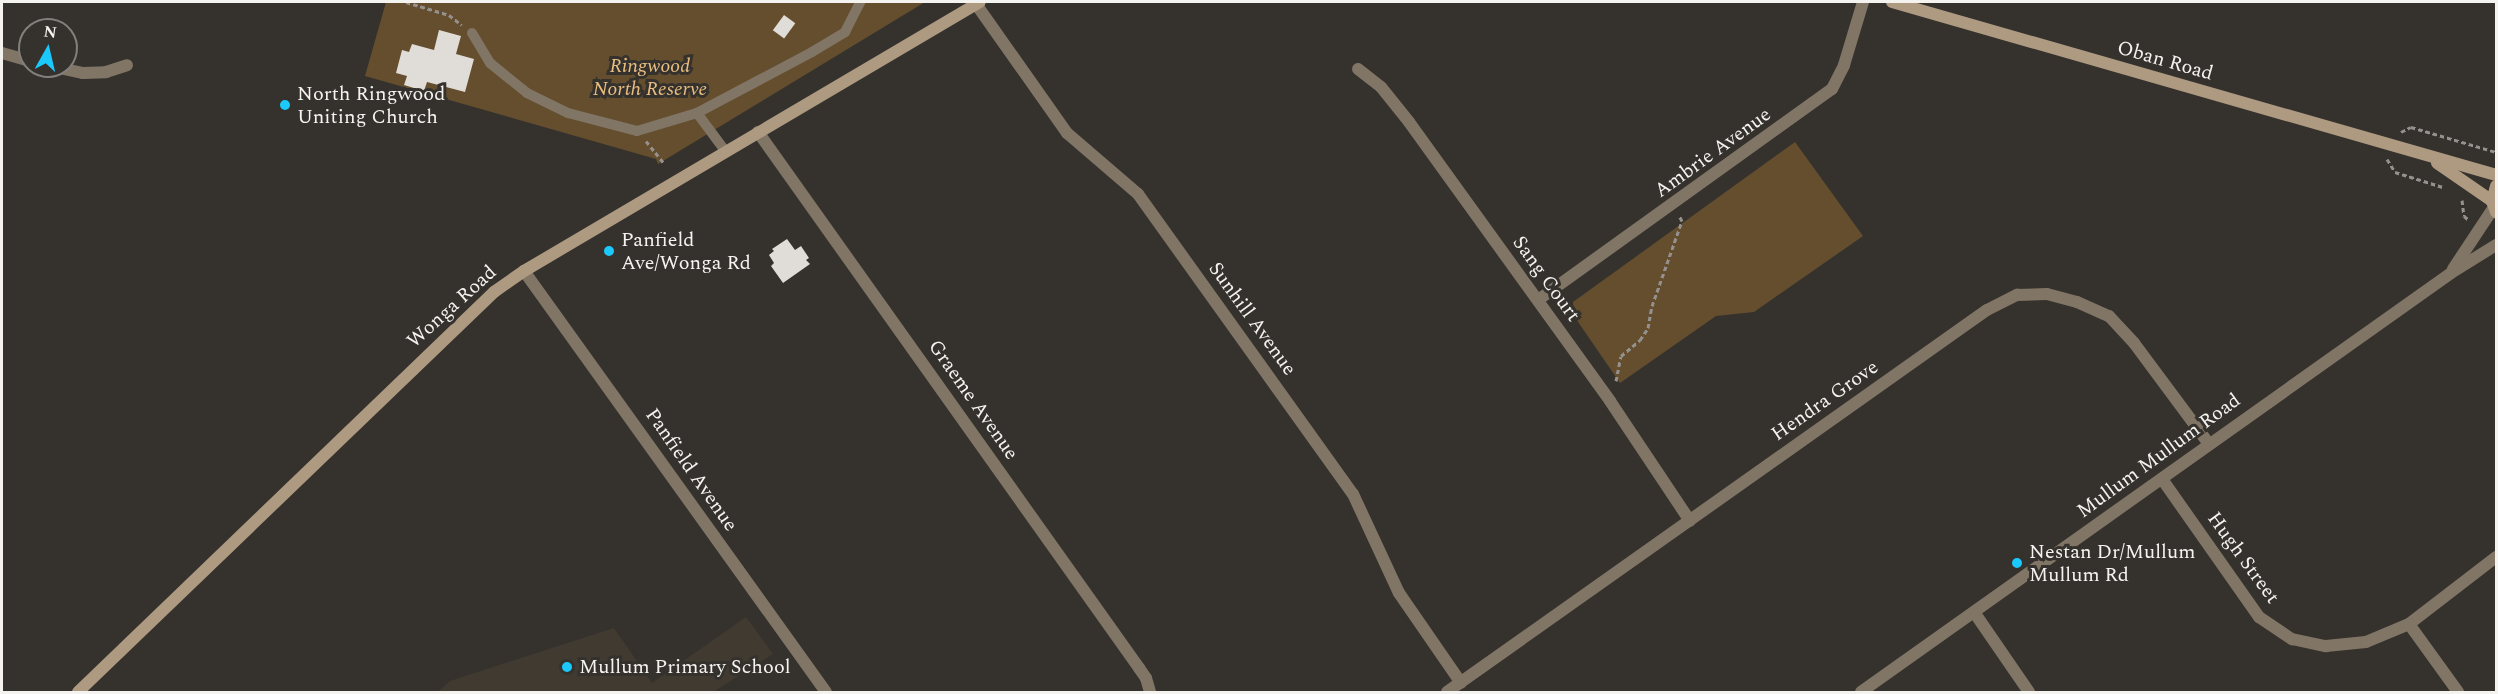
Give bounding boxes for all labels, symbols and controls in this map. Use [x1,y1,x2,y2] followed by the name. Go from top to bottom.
[18,18,78,78] north arrow
[42,19,58,45] text: N
[2114,36,2216,86] street label: Oban Road
[593,55,707,102] park label: Ringwood North Reserve
[297,82,445,129] place label: North Ringwood Uniting Church
[278,98,292,112] marker: North Ringwood Uniting Church
[1650,103,1776,203] street label: Ambrie Avenue
[621,228,751,275] place label: Panfield Ave/Wonga Rd
[1507,232,1585,326] street label: Sang Court
[602,244,616,258] marker: Panfield Ave/Wonga Rd
[1203,258,1301,380] street label: Sunhill Avenue
[402,261,502,353] street label: Wonga Road
[923,335,1023,465] street label: Graeme Avenue
[1767,355,1883,447] street label: Hendra Grove
[2073,389,2245,523] street label: Mullum Mullum Road
[640,404,742,536] street label: Panfield Avenue
[2202,508,2284,608] street label: Hugh Street
[2029,540,2195,587] place label: Nestan Dr/Mullum Mullum Rd
[2010,556,2024,570] marker: Nestan Dr/Mullum Mullum Rd
[579,655,791,679] place label: Mullum Primary School
[560,660,574,674] marker: Mullum Primary School

